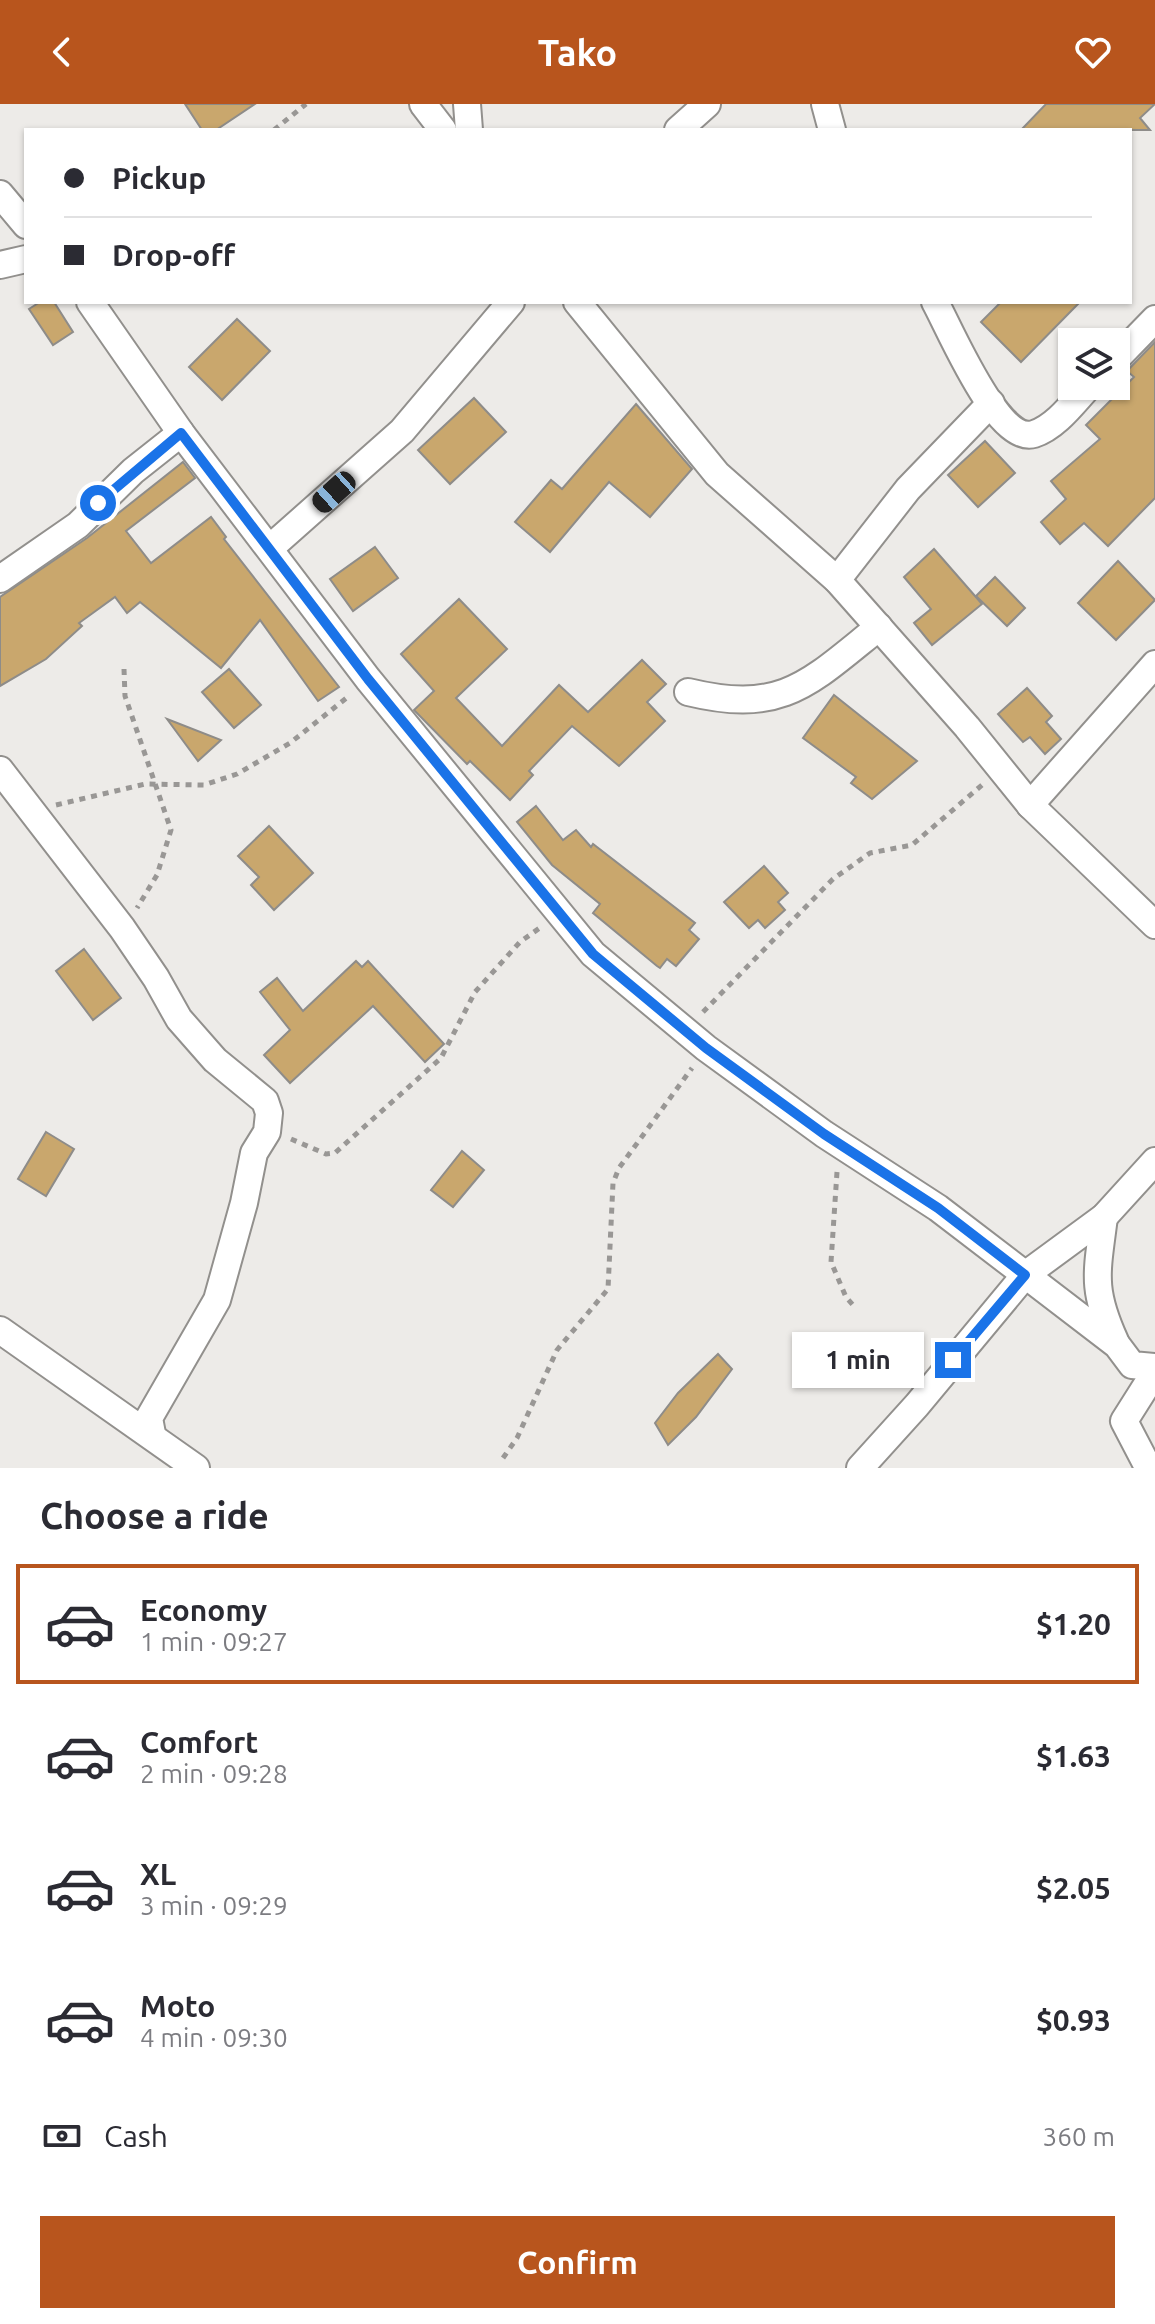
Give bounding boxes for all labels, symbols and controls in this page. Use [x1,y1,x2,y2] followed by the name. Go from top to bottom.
[40,30,84,74] icon: back
[1071,30,1115,74] icon: heart
[538,32,617,73] text: Tako
[112,161,206,195] text: Pickup
[112,238,235,272] text: Drop-off
[1058,328,1130,400] map controls
[1058,328,1130,400] button: layers
[308,467,360,517] car
[80,485,116,521] route start
[793,1332,925,1388] callout: 1 min
[935,1342,971,1378] route end
[825,1345,891,1374] text: 1 min
[40,1495,269,1536] text: Choose a ride
[44,1588,116,1660] icon: car
[140,1593,267,1627] text: Economy
[1036,1607,1111,1641] text: $1.20
[140,1627,288,1656] text: 1 min · 09:27
[44,1720,116,1792] icon: car
[140,1725,258,1759] text: Comfort
[1036,1739,1111,1773] text: $1.63
[140,1759,288,1788] text: 2 min · 09:28
[44,1852,116,1924] icon: car
[140,1857,176,1891] text: XL
[1036,1871,1111,1905] text: $2.05
[140,1891,288,1920] text: 3 min · 09:29
[44,1984,116,2056] icon: car
[140,1989,215,2023] text: Moto
[1036,2003,1111,2037] text: $0.93
[140,2023,288,2052] text: 4 min · 09:30
[40,2114,84,2158] icon: cash
[104,2119,168,2153] text: Cash
[1043,2122,1115,2151] text: 360 m
[40,2216,1115,2308] button: Confirm

